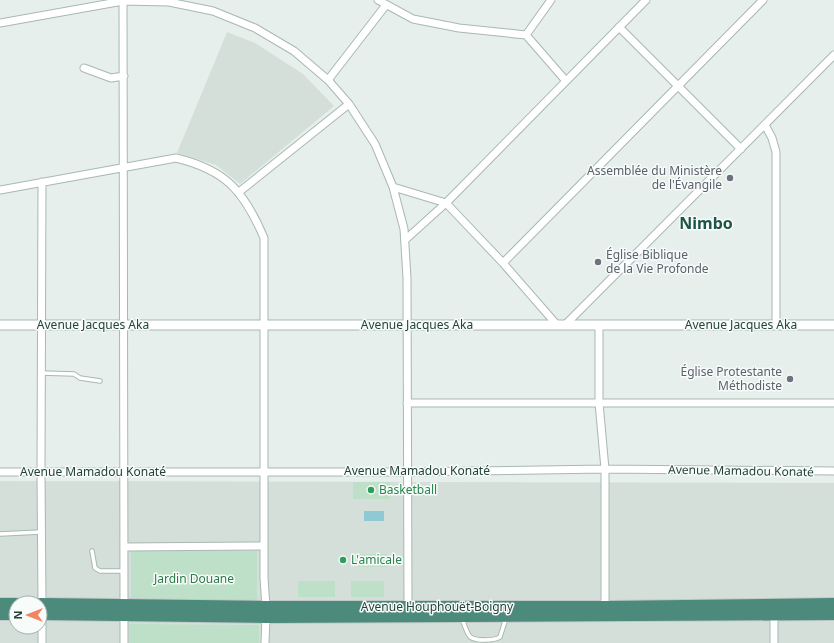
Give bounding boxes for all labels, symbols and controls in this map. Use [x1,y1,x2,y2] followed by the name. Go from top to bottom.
[587,162,722,193] place label: Assemblée du Ministère de l'Évangile
[725,173,735,183] marker: Assemblée du Ministère de l'Évangile
[679,212,733,234] district label: Nimbo
[606,246,709,277] place label: Église Biblique de la Vie Profonde
[593,257,603,267] marker: Église Biblique de la Vie Profonde
[37,316,149,333] street label: Avenue Jacques Aka
[361,316,473,333] street label: Avenue Jacques Aka
[685,316,797,333] street label: Avenue Jacques Aka
[680,363,782,394] place label: Église Protestante Méthodiste
[785,374,795,384] marker: Église Protestante Méthodiste
[668,461,814,480] street label: Avenue Mamadou Konaté
[344,462,490,479] street label: Avenue Mamadou Konaté
[20,463,166,480] street label: Avenue Mamadou Konaté
[379,481,437,498] place label: Basketball
[366,485,376,495] marker: Basketball
[351,551,402,568] place label: L'amicale
[338,555,348,565] marker: L'amicale
[153,570,234,587] park label: Jardin Douane
[8,595,48,635] north arrow
[361,598,514,615] street label: Avenue Houphouët-Boigny
[10,611,25,619] text: N

